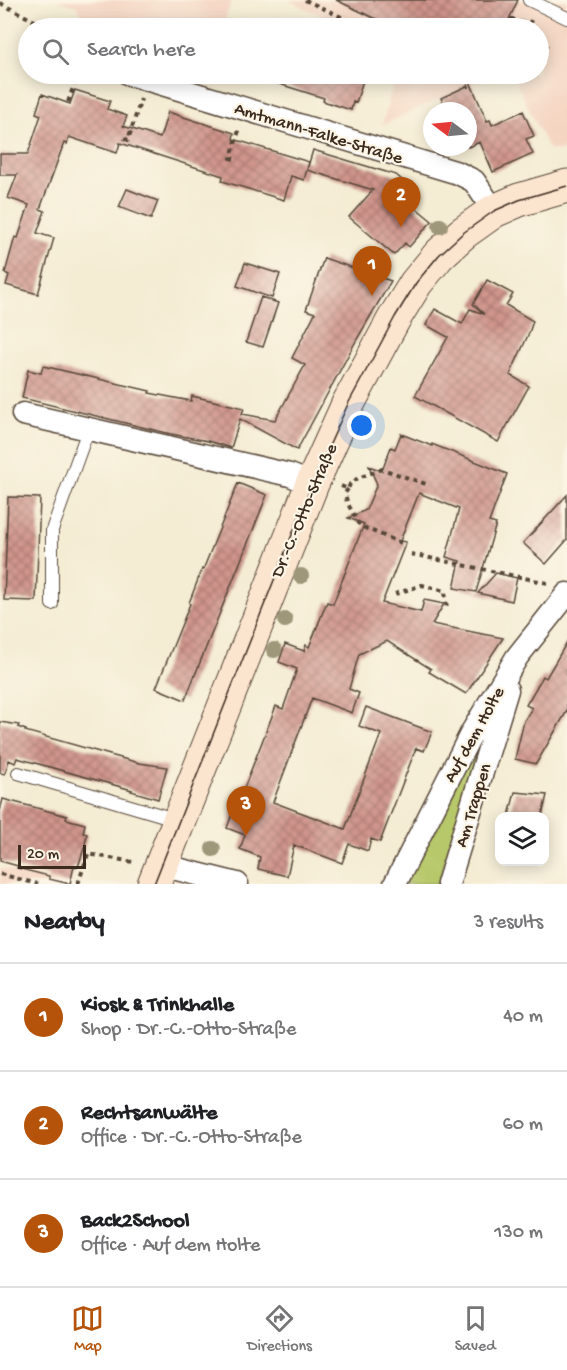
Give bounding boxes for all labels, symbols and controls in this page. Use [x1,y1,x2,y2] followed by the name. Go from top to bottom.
[18,18,549,84] search box
[39,35,72,68] icon: search
[87,38,195,64] text: Search here
[232,99,406,170] street label: Amtmann-Falke-Straße
[423,102,477,156] north arrow
[382,178,420,227] pin: 2
[352,246,392,296] pin: 1
[347,411,376,440] your location
[267,440,343,582] street label: Dr.-C.-Otto-Straße
[440,683,510,787] street label: Auf dem Holte
[452,761,497,850] street label: Am Trappen
[226,786,266,836] pin: 3
[495,812,549,866] map controls
[495,812,549,866] button: layers
[18,842,86,870] scale bar
[27,846,59,865] text: 20 m
[24,908,105,939] text: Nearby
[474,912,543,935] text: 3 results
[81,993,234,1019] text: Kiosk & Trinkhalle
[39,1006,48,1029] text: 1
[503,1006,543,1029] text: 40 m
[81,1019,296,1042] text: Shop · Dr.-C.-Otto-Straße
[81,1101,217,1127] text: Rechtsanwälte
[39,1114,48,1137] text: 2
[503,1114,543,1137] text: 60 m
[81,1127,302,1150] text: Office · Dr.-C.-Otto-Straße
[81,1209,190,1235] text: Back2School
[38,1222,49,1245] text: 3
[494,1222,543,1245] text: 130 m
[81,1235,260,1258] text: Office · Auf dem Holte
[71,1302,104,1357] tab: Map
[247,1302,312,1357] tab: Directions
[455,1302,496,1357] tab: Saved

